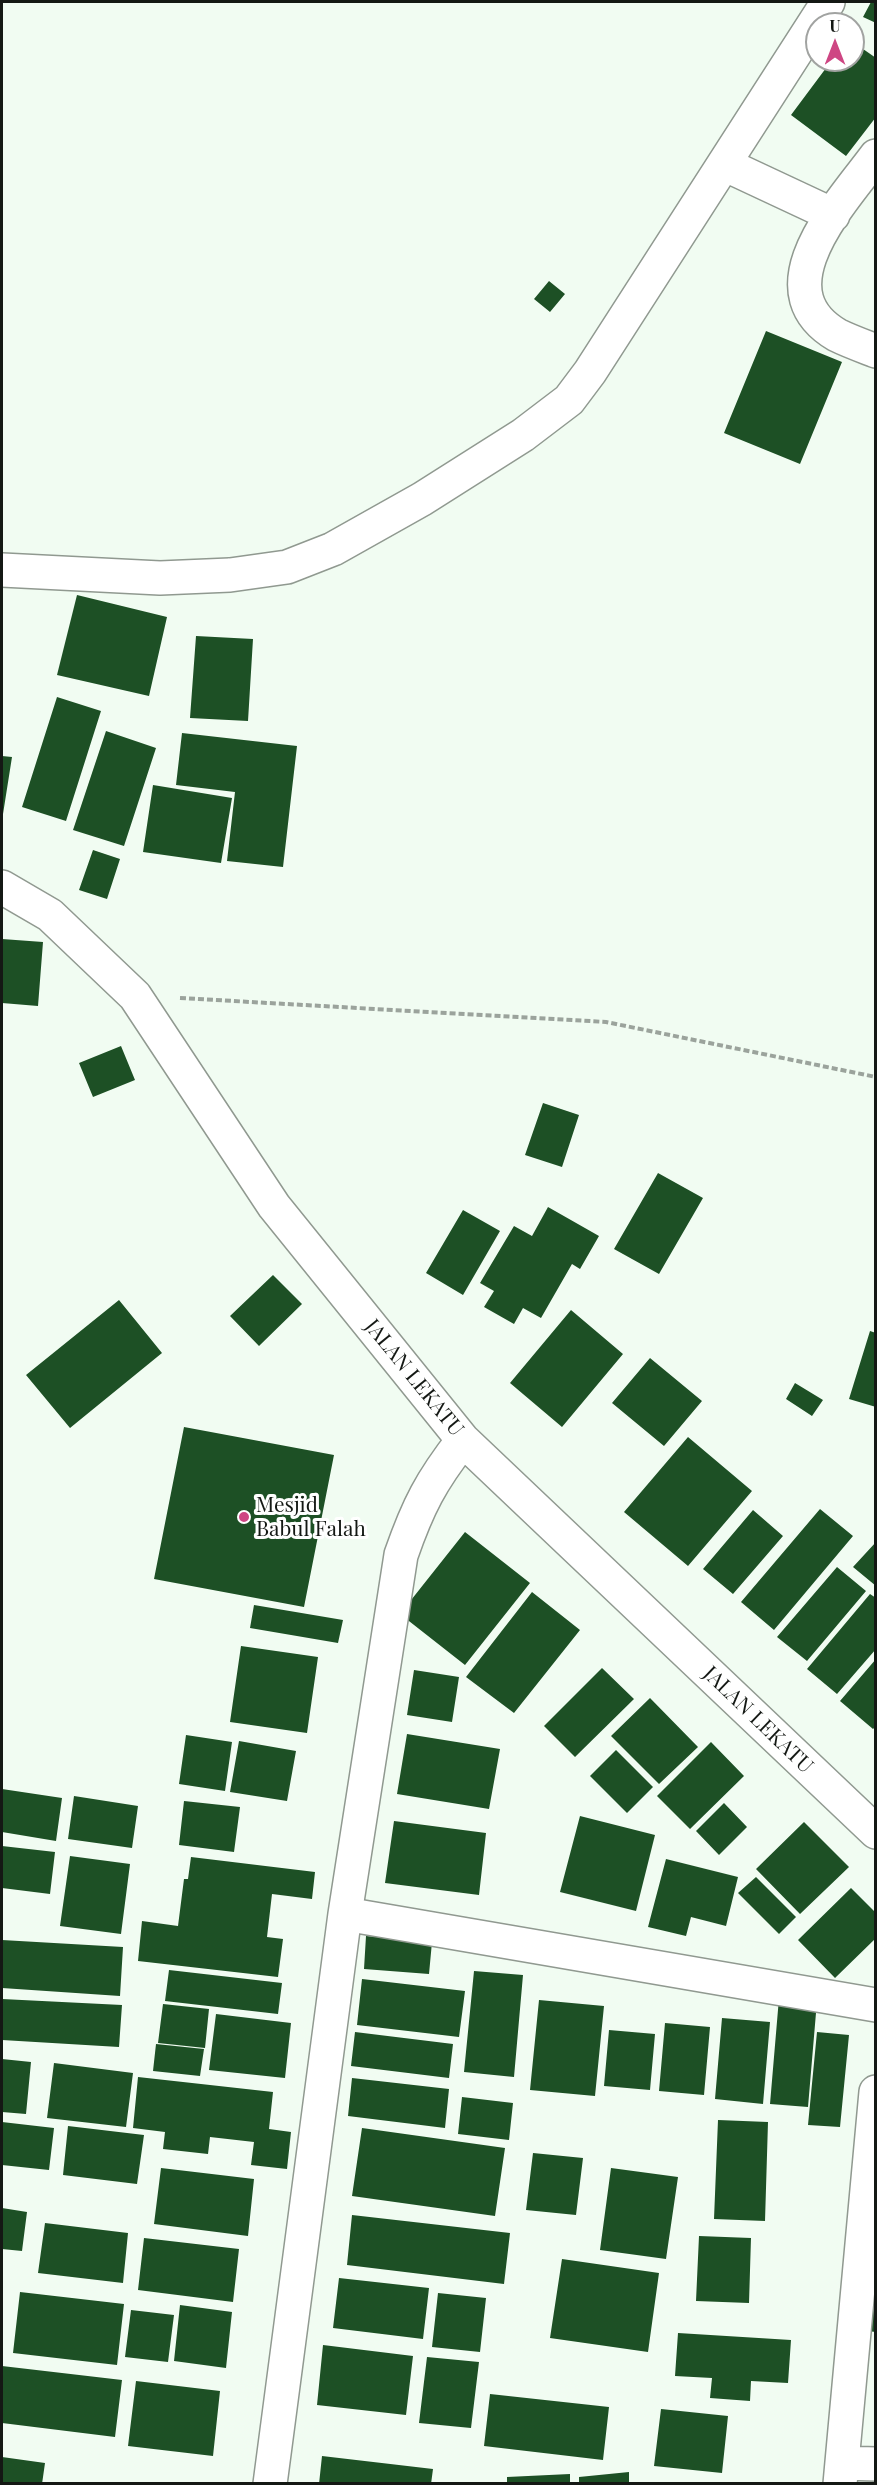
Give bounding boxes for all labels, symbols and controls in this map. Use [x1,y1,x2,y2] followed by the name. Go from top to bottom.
[805,12,865,72] north arrow
[829,15,841,36] text: U
[359,1314,469,1442] street label: JALAN LEKATU
[256,1492,366,1542] place label: Mesjid Babul Falah
[237,1510,251,1524] marker: Mesjid Babul Falah
[698,1661,818,1779] street label: JALAN LEKATU

